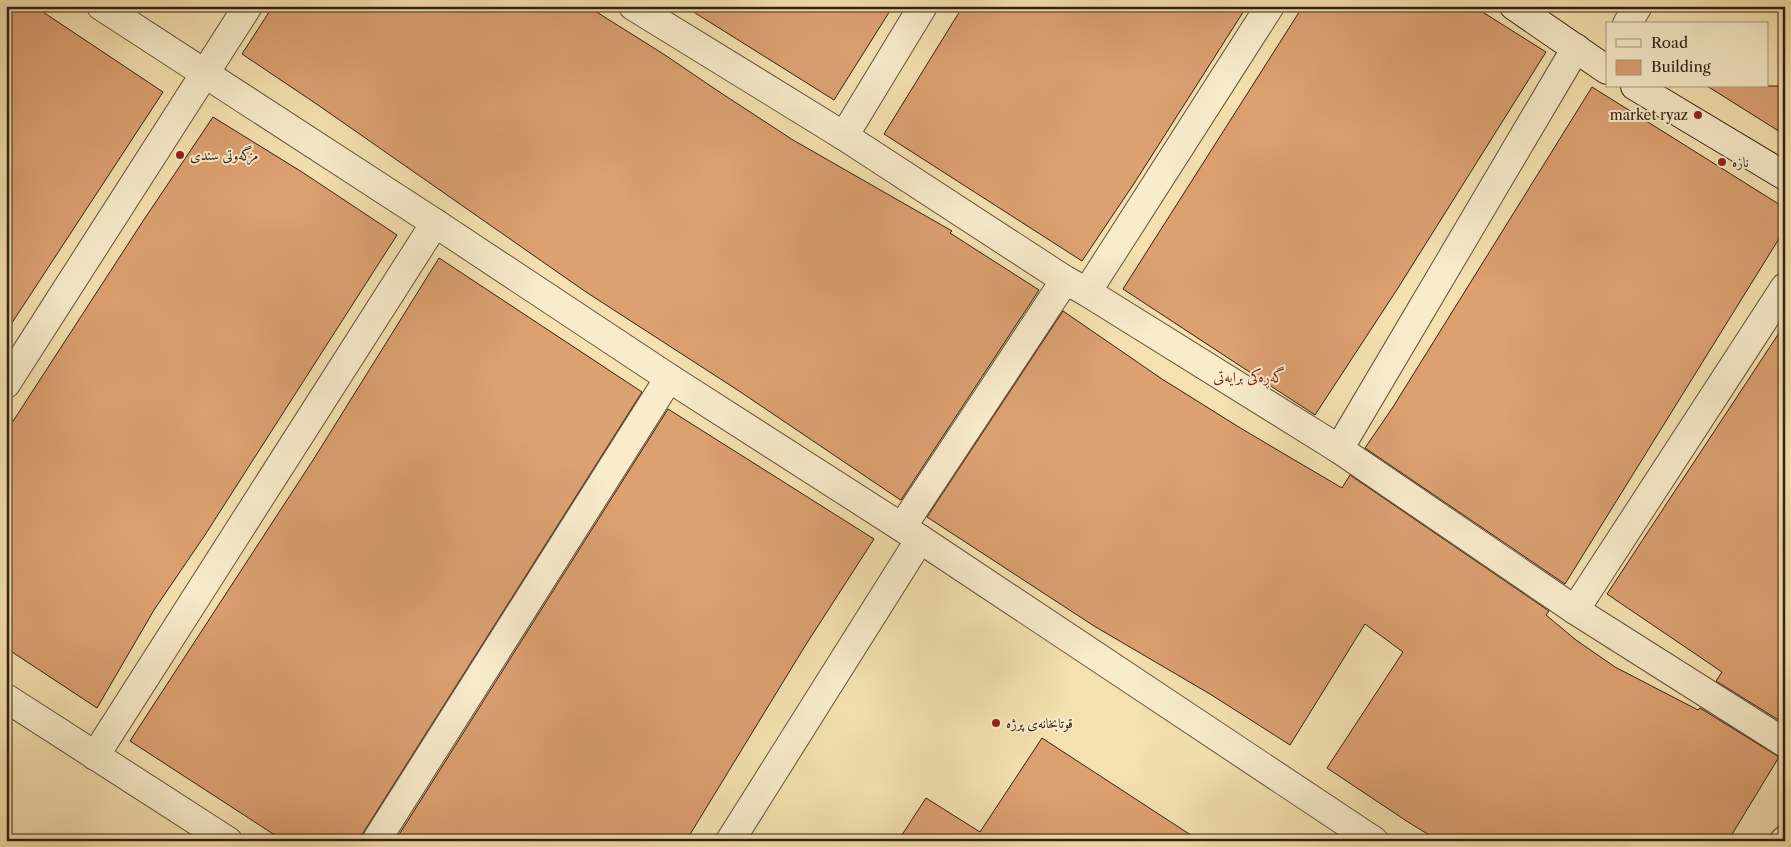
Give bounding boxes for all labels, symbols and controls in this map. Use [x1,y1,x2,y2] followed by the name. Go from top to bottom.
[1606,22,1768,88] legend
[1651,33,1688,52] text: Road
[1651,57,1711,76] text: Building
[1610,106,1688,124] place label: market ryaz
[1692,109,1704,121] marker: market ryaz
[190,145,259,165] place label: مزگەوتی سندی
[174,149,186,161] marker: مزگەوتی سندی
[1732,153,1749,171] place label: نازە
[1716,156,1728,168] marker: نازە
[1213,366,1285,389] district label: گەڕەکی برایەتی
[1006,714,1073,732] place label: قوتابخانەی پرژە
[990,717,1002,729] marker: قوتابخانەی پرژە

